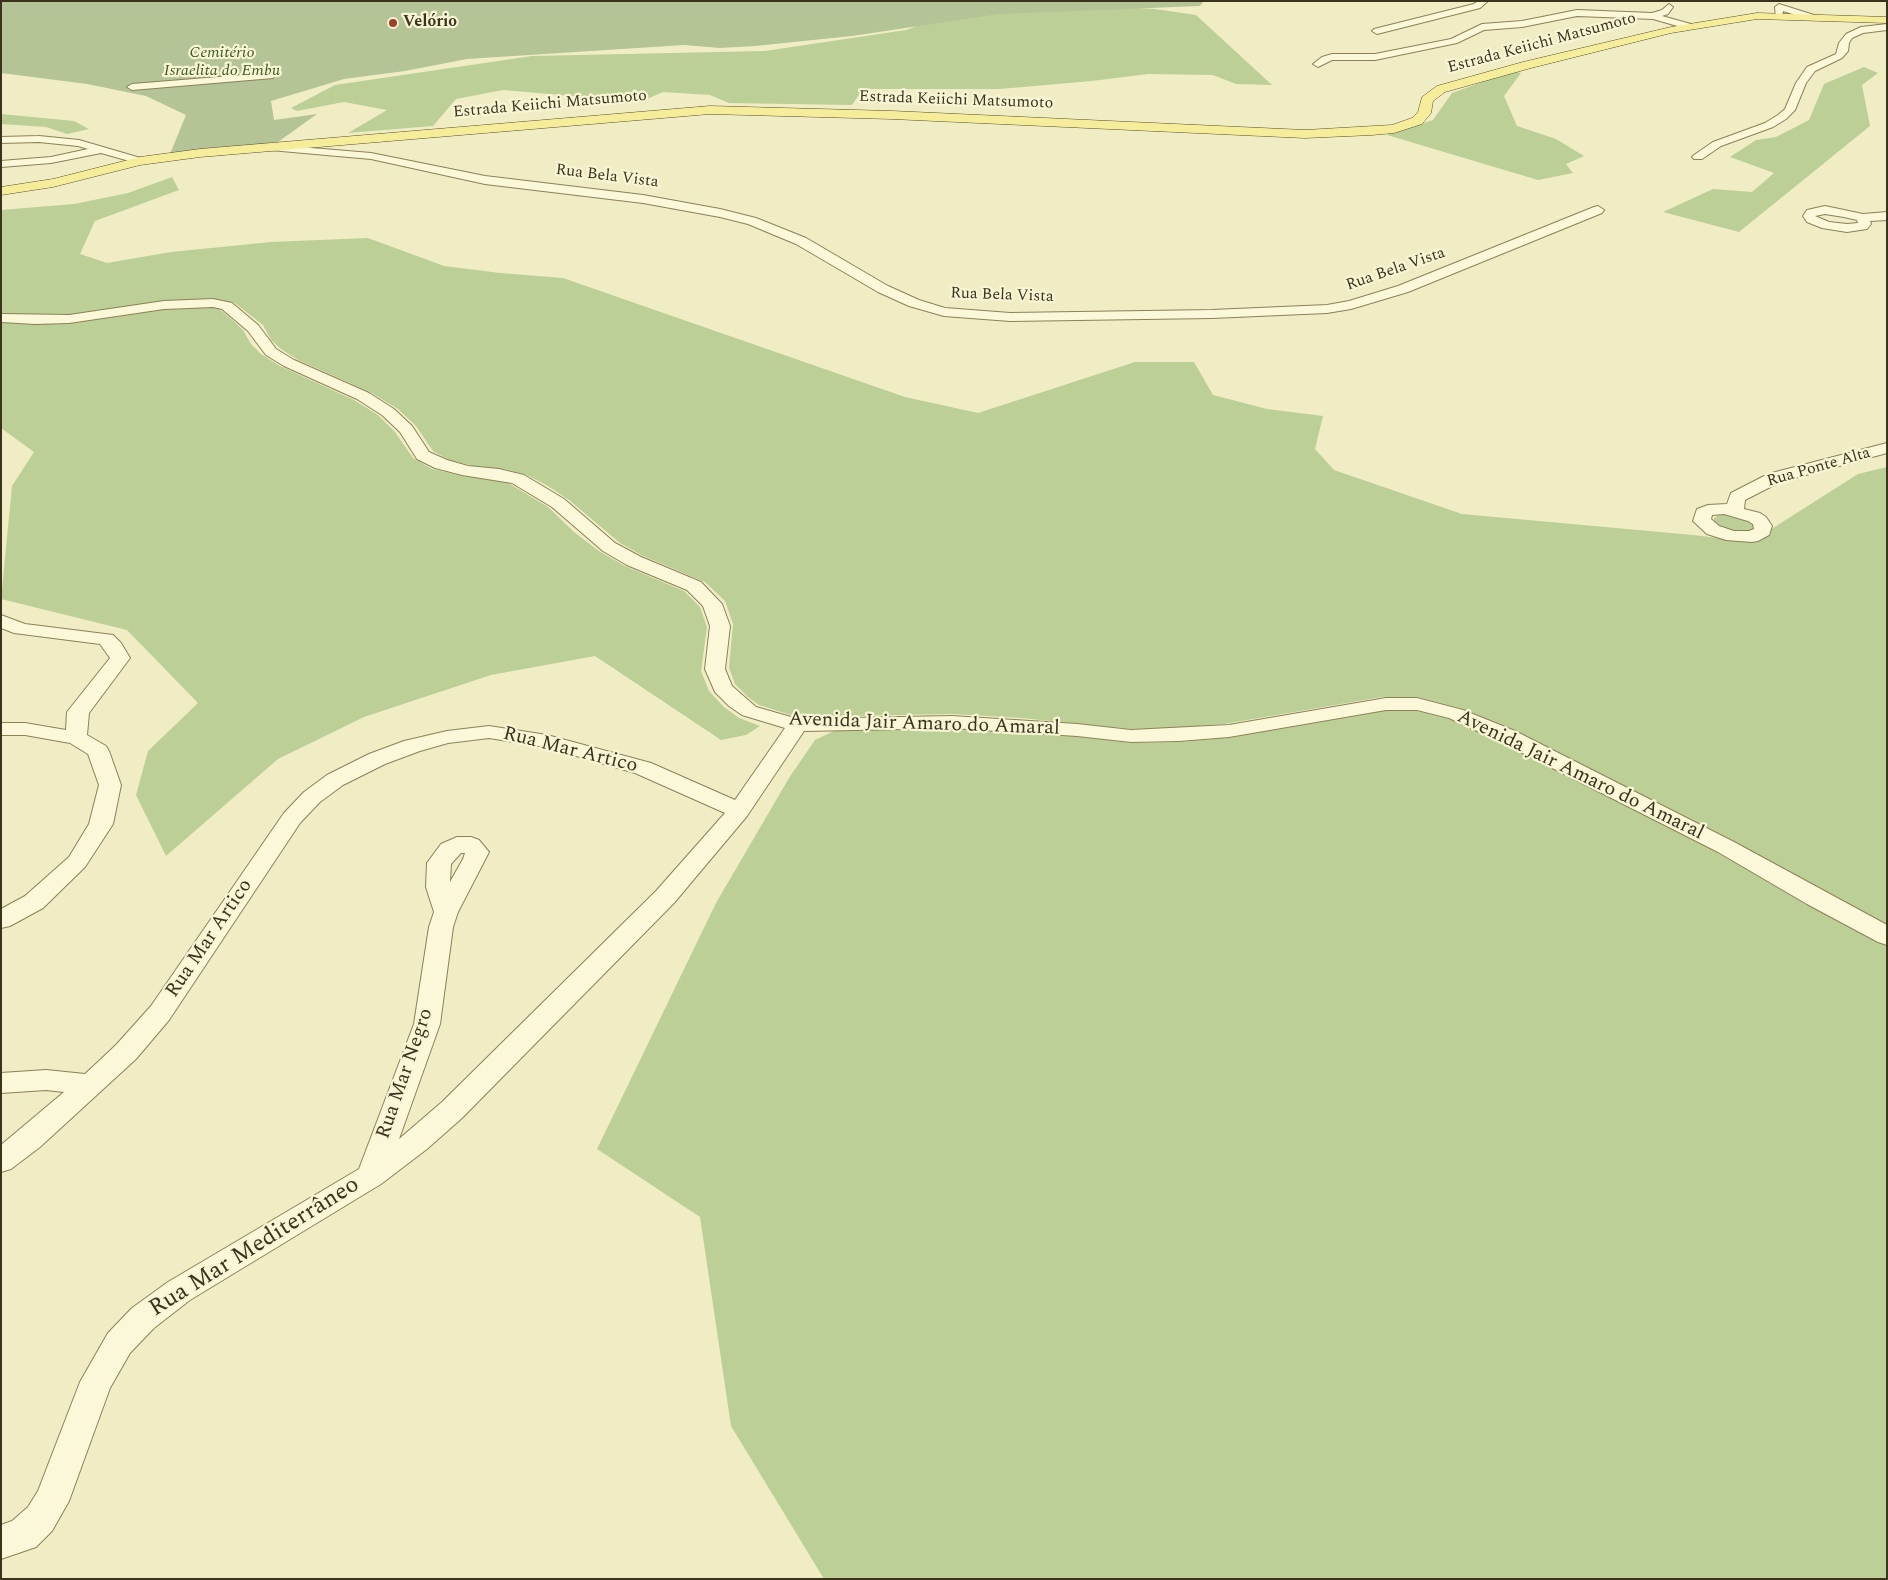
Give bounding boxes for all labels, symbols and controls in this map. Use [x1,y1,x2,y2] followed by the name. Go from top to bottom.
[1446,10,1638,78] street label: Estrada Keiichi Matsumoto
[403,13,457,33] place label: Velório
[387,17,399,29] marker: Velório
[164,44,280,82] park label: Cemitério Israelita do Embu
[452,87,648,123] street label: Estrada Keiichi Matsumoto
[859,88,1053,114] street label: Estrada Keiichi Matsumoto
[555,161,659,193] street label: Rua Bela Vista
[1344,244,1448,296] street label: Rua Bela Vista
[950,285,1054,307] street label: Rua Bela Vista
[1765,444,1873,492] street label: Rua Ponte Alta
[1453,706,1707,846] street label: Avenida Jair Amaro do Amaral
[788,708,1060,742] street label: Avenida Jair Amaro do Amaral
[500,723,640,779] street label: Rua Mar Artico
[162,875,258,1003] street label: Rua Mar Artico
[372,1006,440,1142] street label: Rua Mar Negro
[145,1172,365,1324] street label: Rua Mar Mediterrâneo

